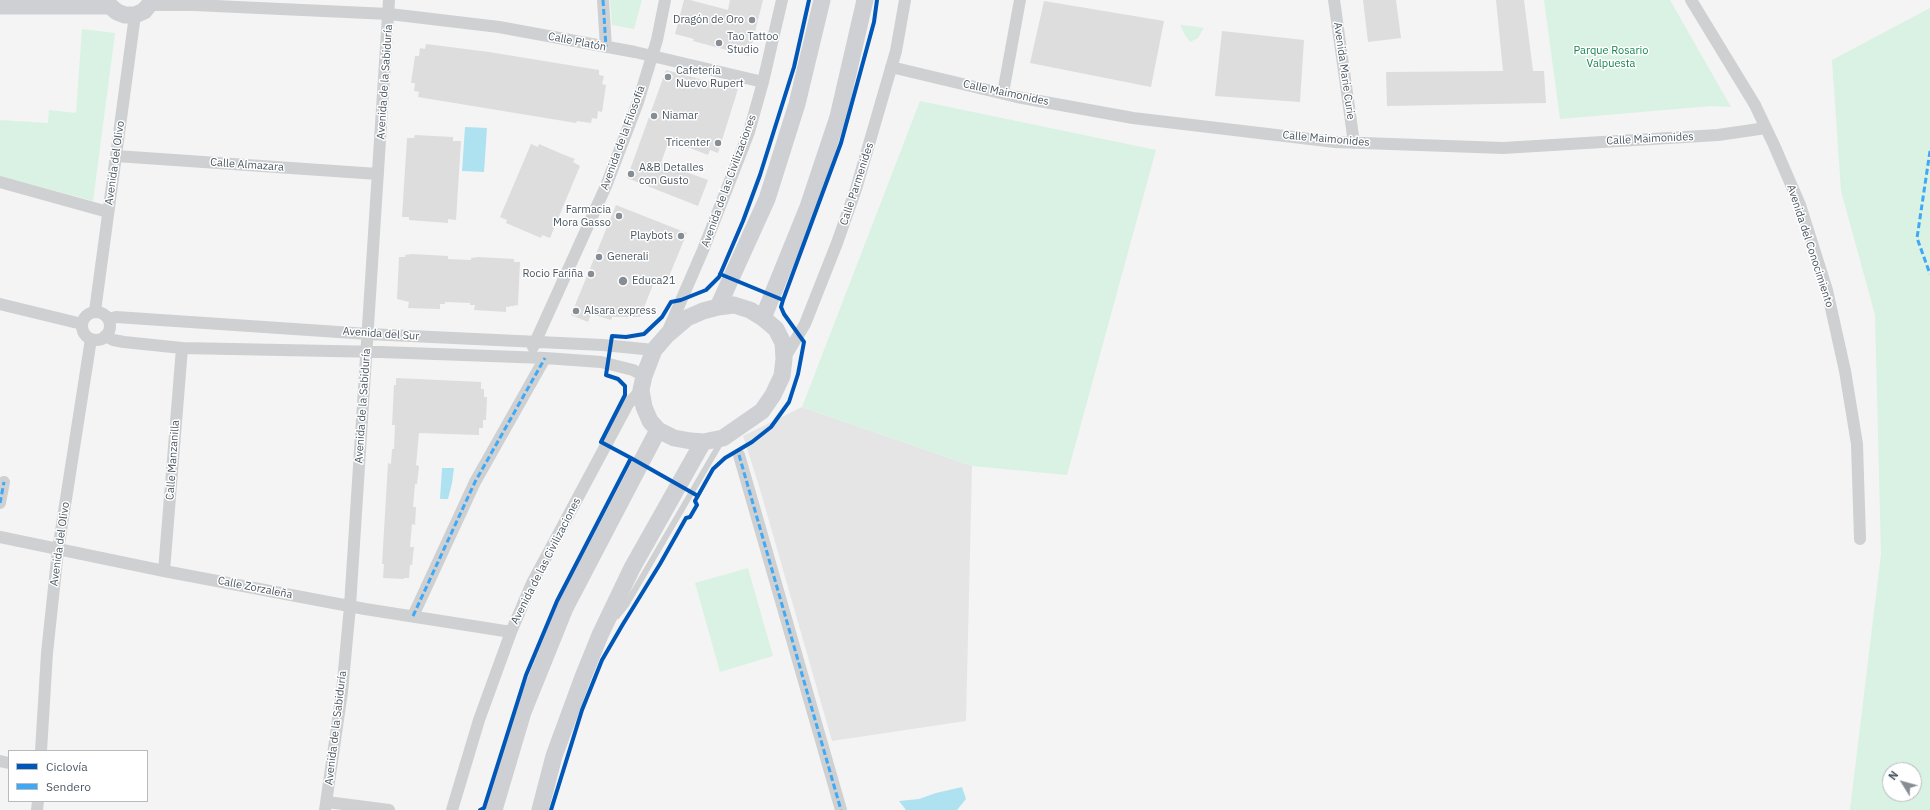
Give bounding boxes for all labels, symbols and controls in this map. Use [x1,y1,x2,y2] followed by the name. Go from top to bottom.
[673,13,744,27] place label: Dragón de Oro
[747,15,757,25] marker: Dragón de Oro
[1331,21,1357,121] street label: Avenida Marie Curie
[374,24,396,140] street label: Avenida de la Sabiduría
[547,30,607,54] street label: Calle Platón
[727,30,778,56] place label: Tao Tattoo Studio
[714,38,724,48] marker: Tao Tattoo Studio
[1574,44,1648,70] park label: Parque Rosario Valpuesta
[676,64,744,90] place label: Cafetería Nuevo Rupert
[663,72,673,82] marker: Cafetería Nuevo Rupert
[962,77,1050,109] street label: Calle Maimonides
[598,84,648,192] street label: Avenida de la Filosofía
[662,109,698,123] place label: Niamar
[649,111,659,121] marker: Niamar
[699,113,759,249] street label: Avenida de las Civilizaciones
[103,120,127,206] street label: Avenida del Olivo
[1282,129,1370,149] street label: Calle Maimonides
[1606,130,1694,148] street label: Calle Maimonides
[666,136,710,150] place label: Tricenter
[713,138,723,148] marker: Tricenter
[837,141,877,227] street label: Calle Parmenides
[210,156,284,174] street label: Calle Almazara
[639,161,704,187] place label: A&B Detalles con Gusto
[626,169,636,179] marker: A&B Detalles con Gusto
[1784,183,1836,309] street label: Avenida del Conocimiento
[553,203,611,229] place label: Farmacia Mora Gasso
[614,211,624,221] marker: Farmacia Mora Gasso
[630,229,673,243] place label: Playbots
[676,231,686,241] marker: Playbots
[607,250,649,264] place label: Generali
[594,252,604,262] marker: Generali
[522,267,583,281] place label: Rocio Fariña
[586,269,596,279] marker: Rocio Fariña
[632,274,676,288] place label: Educa21
[617,275,629,287] marker: Educa21
[584,304,656,318] place label: Alsara express
[571,306,581,316] marker: Alsara express
[342,325,420,343] street label: Avenida del Sur
[352,348,374,464] street label: Avenida de la Sabiduría
[164,420,182,500] street label: Calle Manzanilla
[508,495,584,627] street label: Avenida de las Civilizaciones
[48,501,72,587] street label: Avenida del Olivo
[216,574,294,602] street label: Calle Zorzaleña
[322,670,350,786] street label: Avenida de la Sabiduría
[8,750,148,802] legend
[46,759,88,774] text: Ciclovía
[1882,762,1922,802] north arrow
[1885,768,1901,783] text: N
[46,779,91,794] text: Sendero

